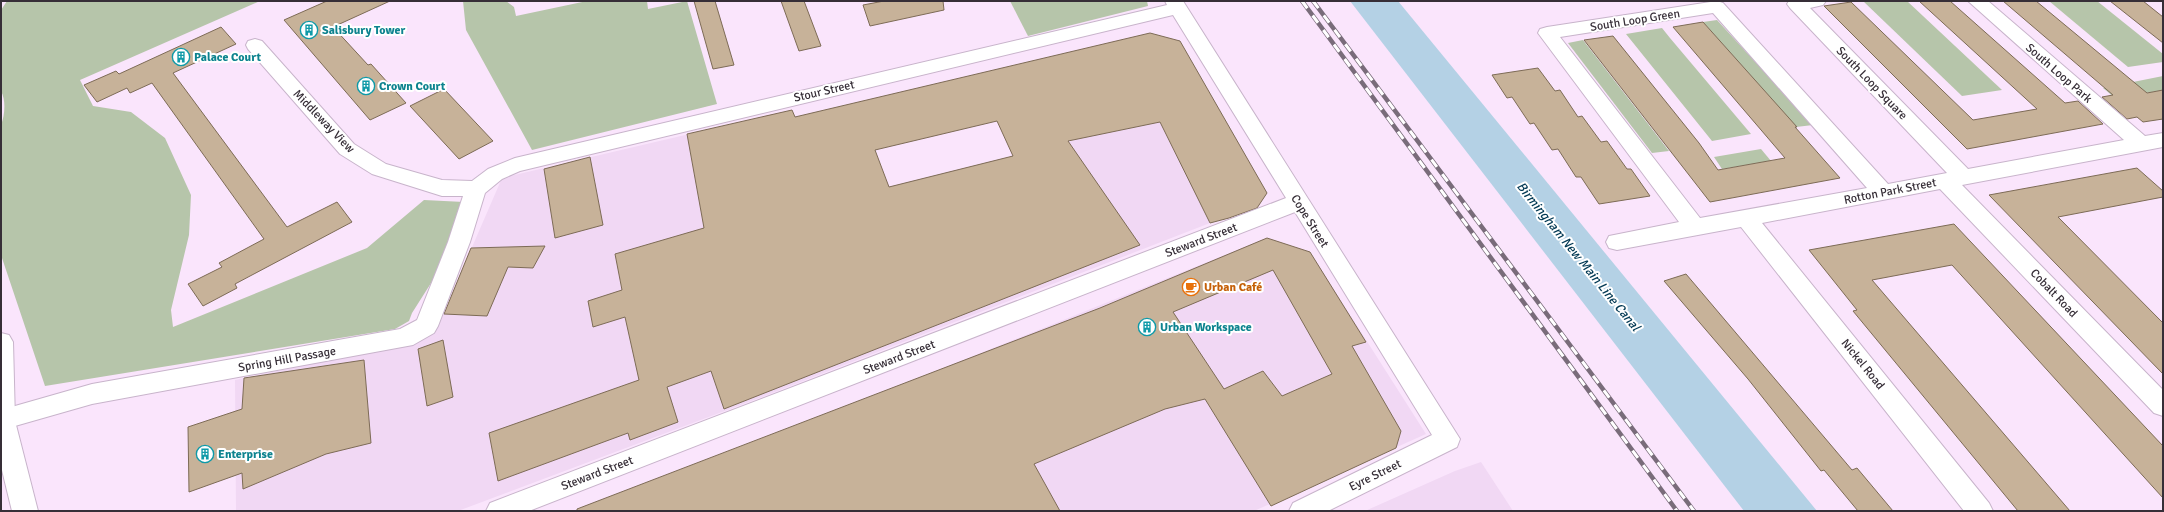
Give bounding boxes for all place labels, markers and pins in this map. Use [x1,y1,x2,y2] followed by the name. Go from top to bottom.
[299,20,319,40] building icon: Salisbury Tower
[322,23,405,38] place label: Salisbury Tower
[171,47,191,67] building icon: Palace Court
[194,50,261,65] place label: Palace Court
[356,76,376,96] building icon: Crown Court
[379,79,446,94] place label: Crown Court
[1181,277,1201,297] cafe icon: Urban Café
[1204,280,1262,295] place label: Urban Café
[1137,317,1157,337] building icon: Urban Workspace
[1160,320,1252,335] place label: Urban Workspace
[195,444,215,464] building icon: Enterprise
[218,447,273,462] place label: Enterprise

